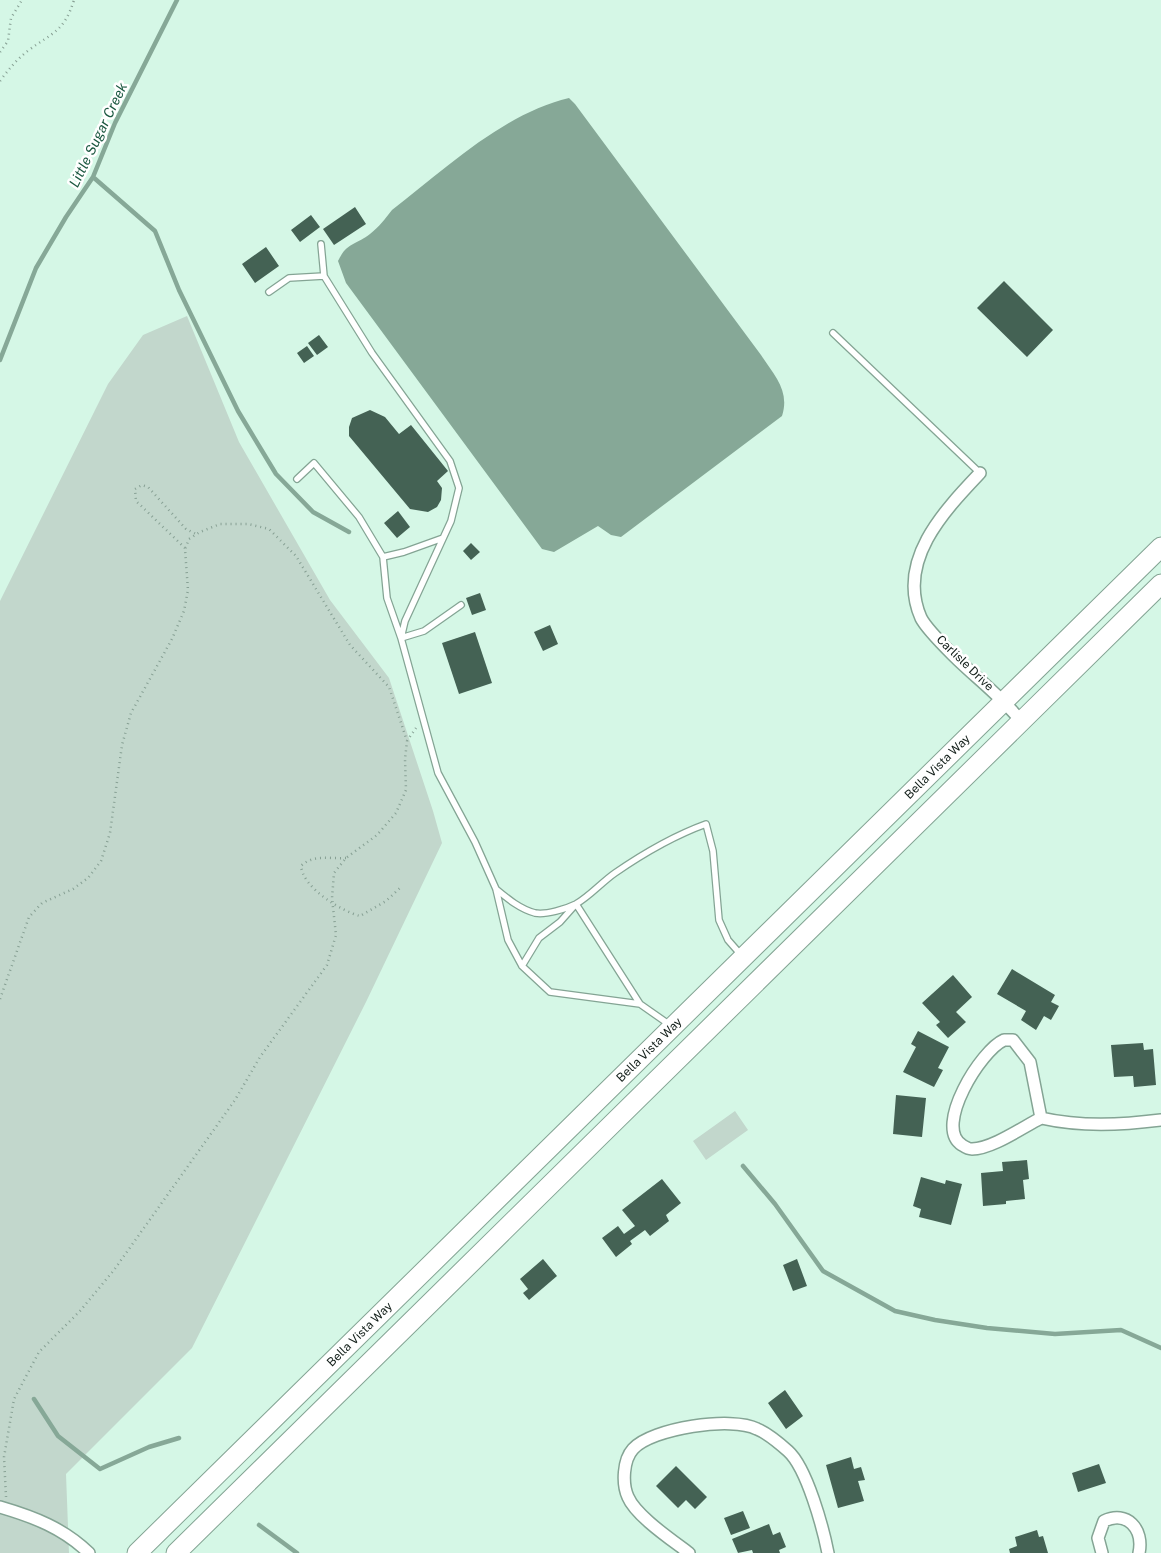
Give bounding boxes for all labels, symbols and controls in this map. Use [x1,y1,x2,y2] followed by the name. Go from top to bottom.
[66,80,130,190] water label: Little Sugar Creek
[934,632,997,694] street label: Carlisle Drive
[902,731,973,802] street label: Bella Vista Way
[614,1014,685,1085] street label: Bella Vista Way
[324,1299,396,1369] street label: Bella Vista Way

